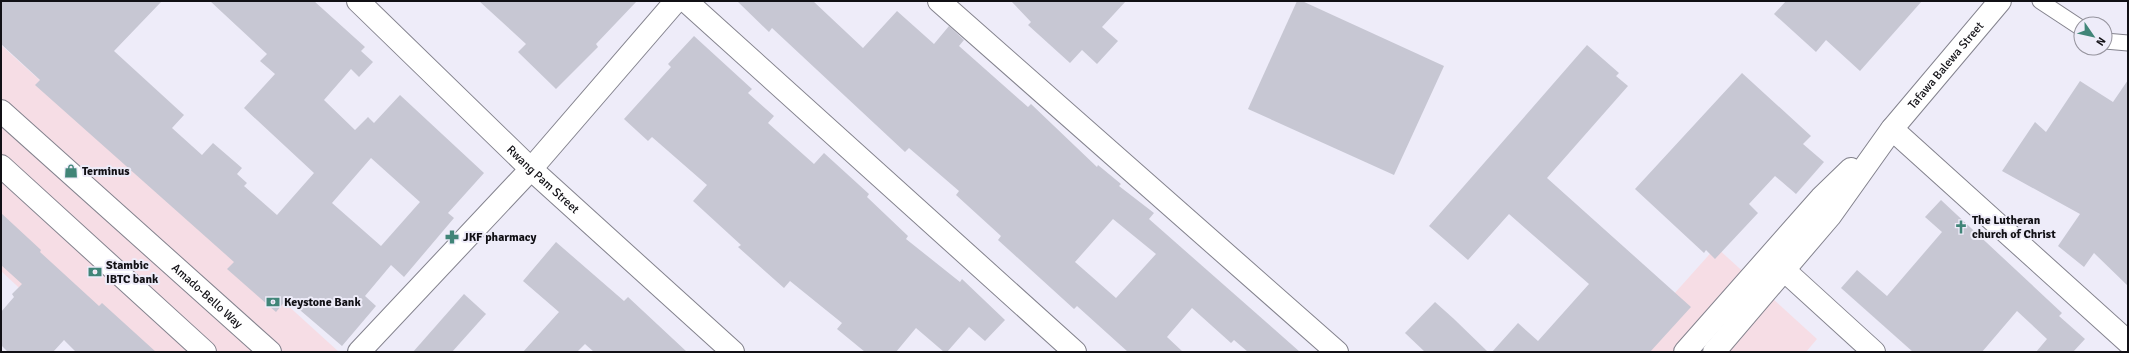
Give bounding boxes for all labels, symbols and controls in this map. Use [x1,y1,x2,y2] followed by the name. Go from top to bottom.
[2073,16,2113,56] north arrow
[1905,19,1987,112] street label: Tafawa Balewa Street
[2093,35,2108,48] text: N
[503,142,582,217] street label: Rwang Pam Street
[63,163,79,179] shop icon: Terminus
[82,164,130,179] place label: Terminus
[1972,213,2056,242] place label: The Lutheran church of Christ
[1953,219,1969,235] church icon: The Lutheran church of Christ
[444,229,460,245] pharmacy icon: JKF pharmacy
[463,230,537,245] place label: JKF pharmacy
[106,258,159,287] place label: Stambic IBTC bank
[168,261,246,332] street label: Amado-Bello Way
[87,264,103,280] bank icon: Stambic IBTC bank
[265,294,281,310] bank icon: Keystone Bank
[284,295,361,310] place label: Keystone Bank

